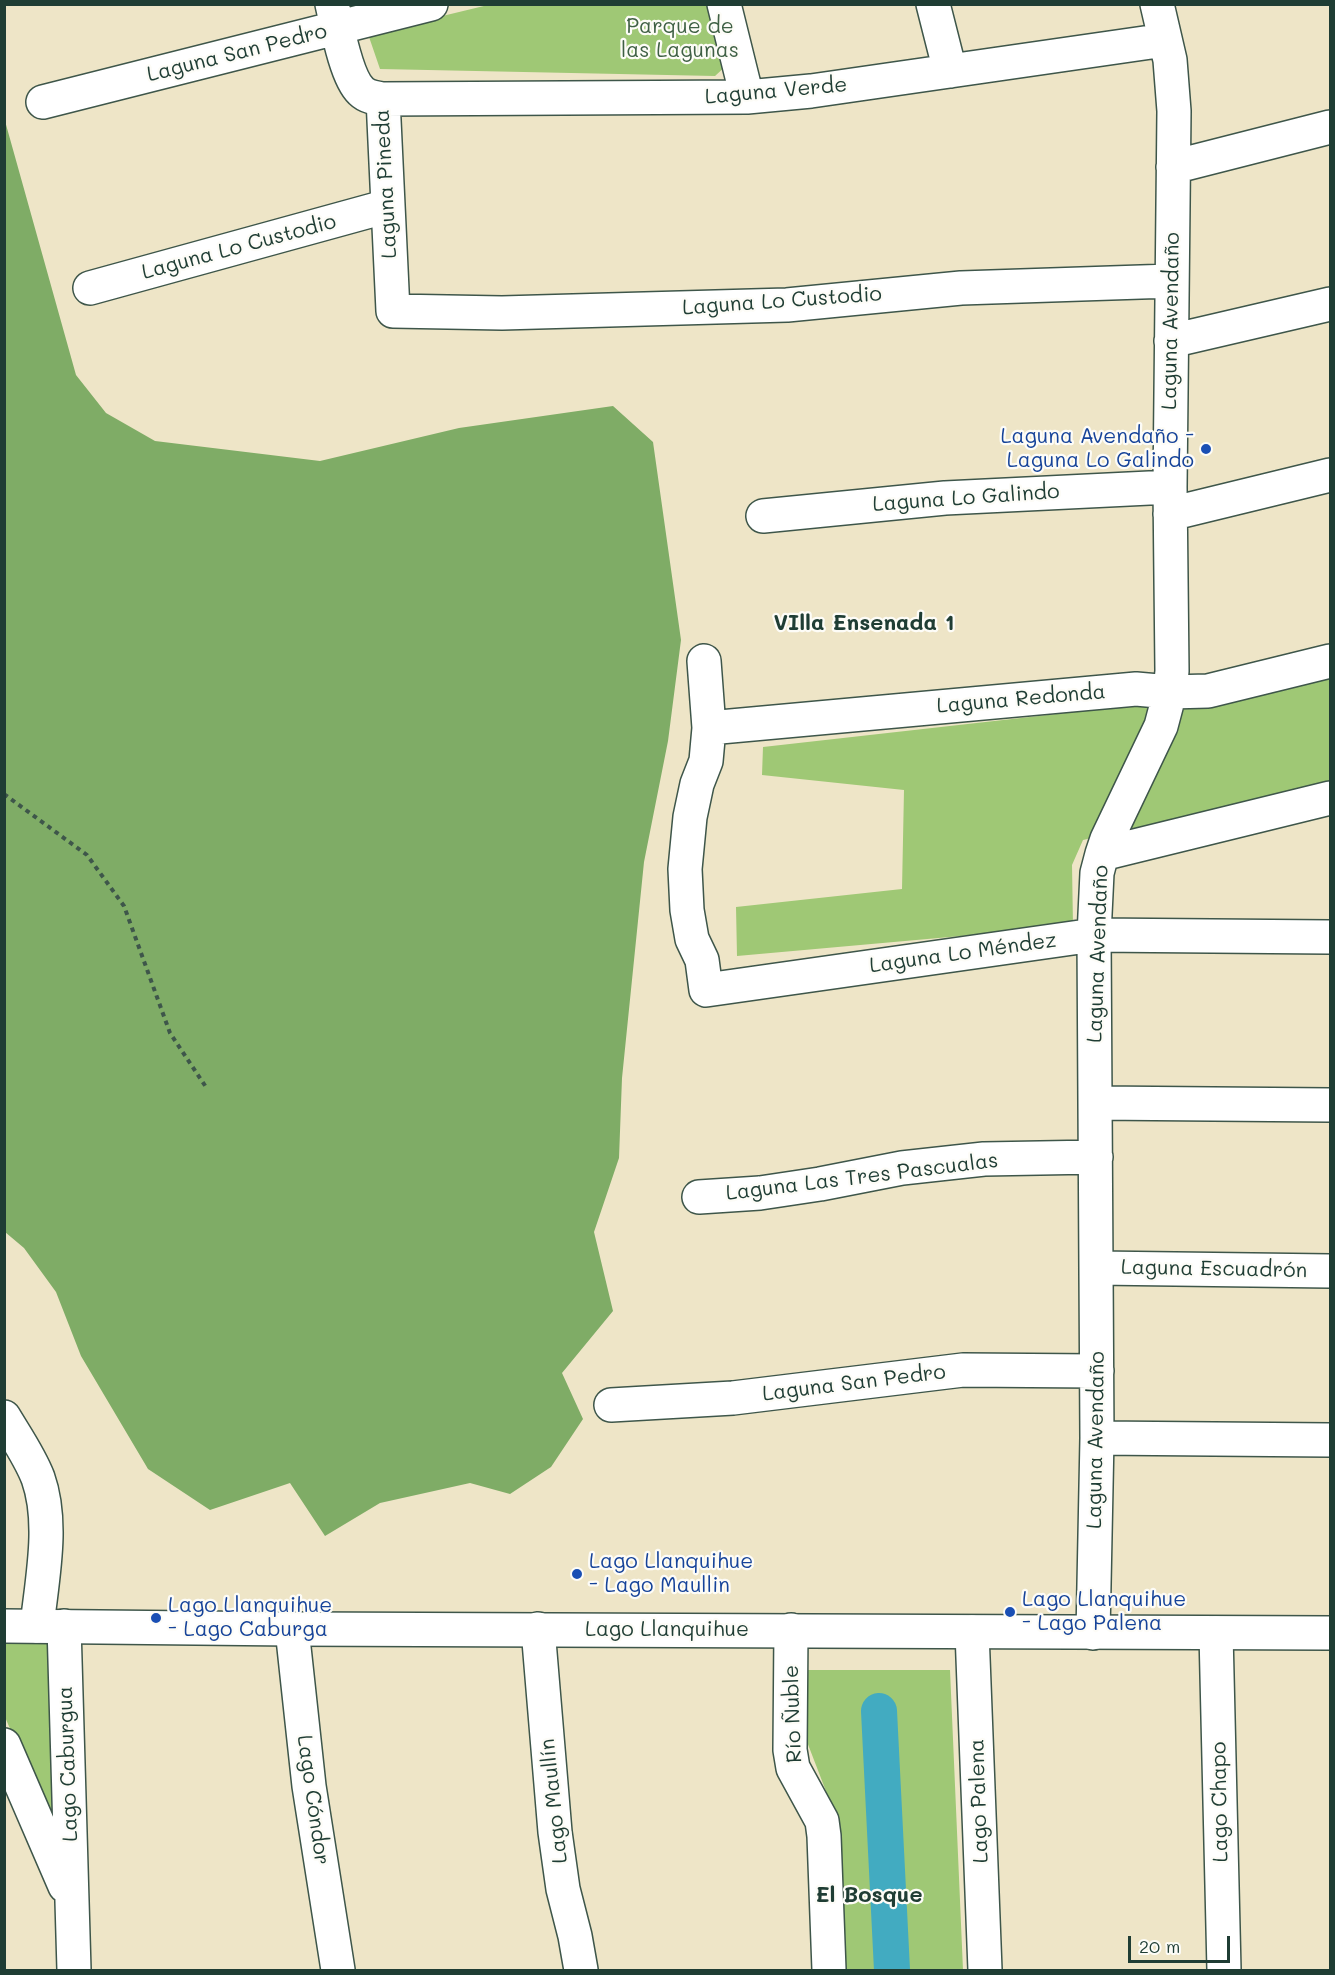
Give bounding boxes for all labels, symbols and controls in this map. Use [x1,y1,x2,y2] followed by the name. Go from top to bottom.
[621,14,739,64] park label: Parque de las Lagunas
[144,18,330,88] street label: Laguna San Pedro
[704,72,848,110] street label: Laguna Verde
[370,109,402,259] street label: Laguna Pineda
[139,209,339,285] street label: Laguna Lo Custodio
[1157,232,1185,410] street label: Laguna Avendaño
[681,281,883,321] street label: Laguna Lo Custodio
[1001,424,1194,474] place label: Laguna Avendaño - Laguna Lo Galindo
[1199,442,1213,456] marker: Laguna Avendaño - Laguna Lo Galindo
[872,479,1060,517] street label: Laguna Lo Galindo
[773,610,955,636] district label: VIlla Ensenada 1
[935,679,1107,719] street label: Laguna Redonda
[1082,865,1114,1043] street label: Laguna Avendaño
[868,927,1058,979] street label: Laguna Lo Méndez
[724,1148,1000,1206] street label: Laguna Las Tres Pascualas
[1121,1255,1307,1283] street label: Laguna Escuadrón
[1082,1351,1110,1529] street label: Laguna Avendaño
[761,1359,947,1407] street label: Laguna San Pedro
[589,1549,753,1599] place label: Lago Llanquihue - Lago Maullin
[570,1567,584,1581] marker: Lago Llanquihue - Lago Maullin
[1022,1587,1186,1637] place label: Lago Llanquihue - Lago Palena
[168,1593,332,1643] place label: Lago Llanquihue - Lago Caburga
[1003,1605,1017,1619] marker: Lago Llanquihue - Lago Palena
[149,1611,163,1625] marker: Lago Llanquihue - Lago Caburga
[585,1617,749,1643] street label: Lago Llanquihue
[779,1665,807,1763] street label: Río Ñuble
[53,1686,83,1842] street label: Lago Caburgua
[291,1733,335,1867] street label: Lago Cóndor
[535,1737,573,1865] street label: Lago Maullín
[964,1738,994,1864] street label: Lago Palena
[1206,1741,1234,1863] street label: Lago Chapo
[815,1882,923,1908] district label: El Bosque
[1131,1924,1233,1962] scale bar
[1139,1934,1180,1958] text: 20 m

